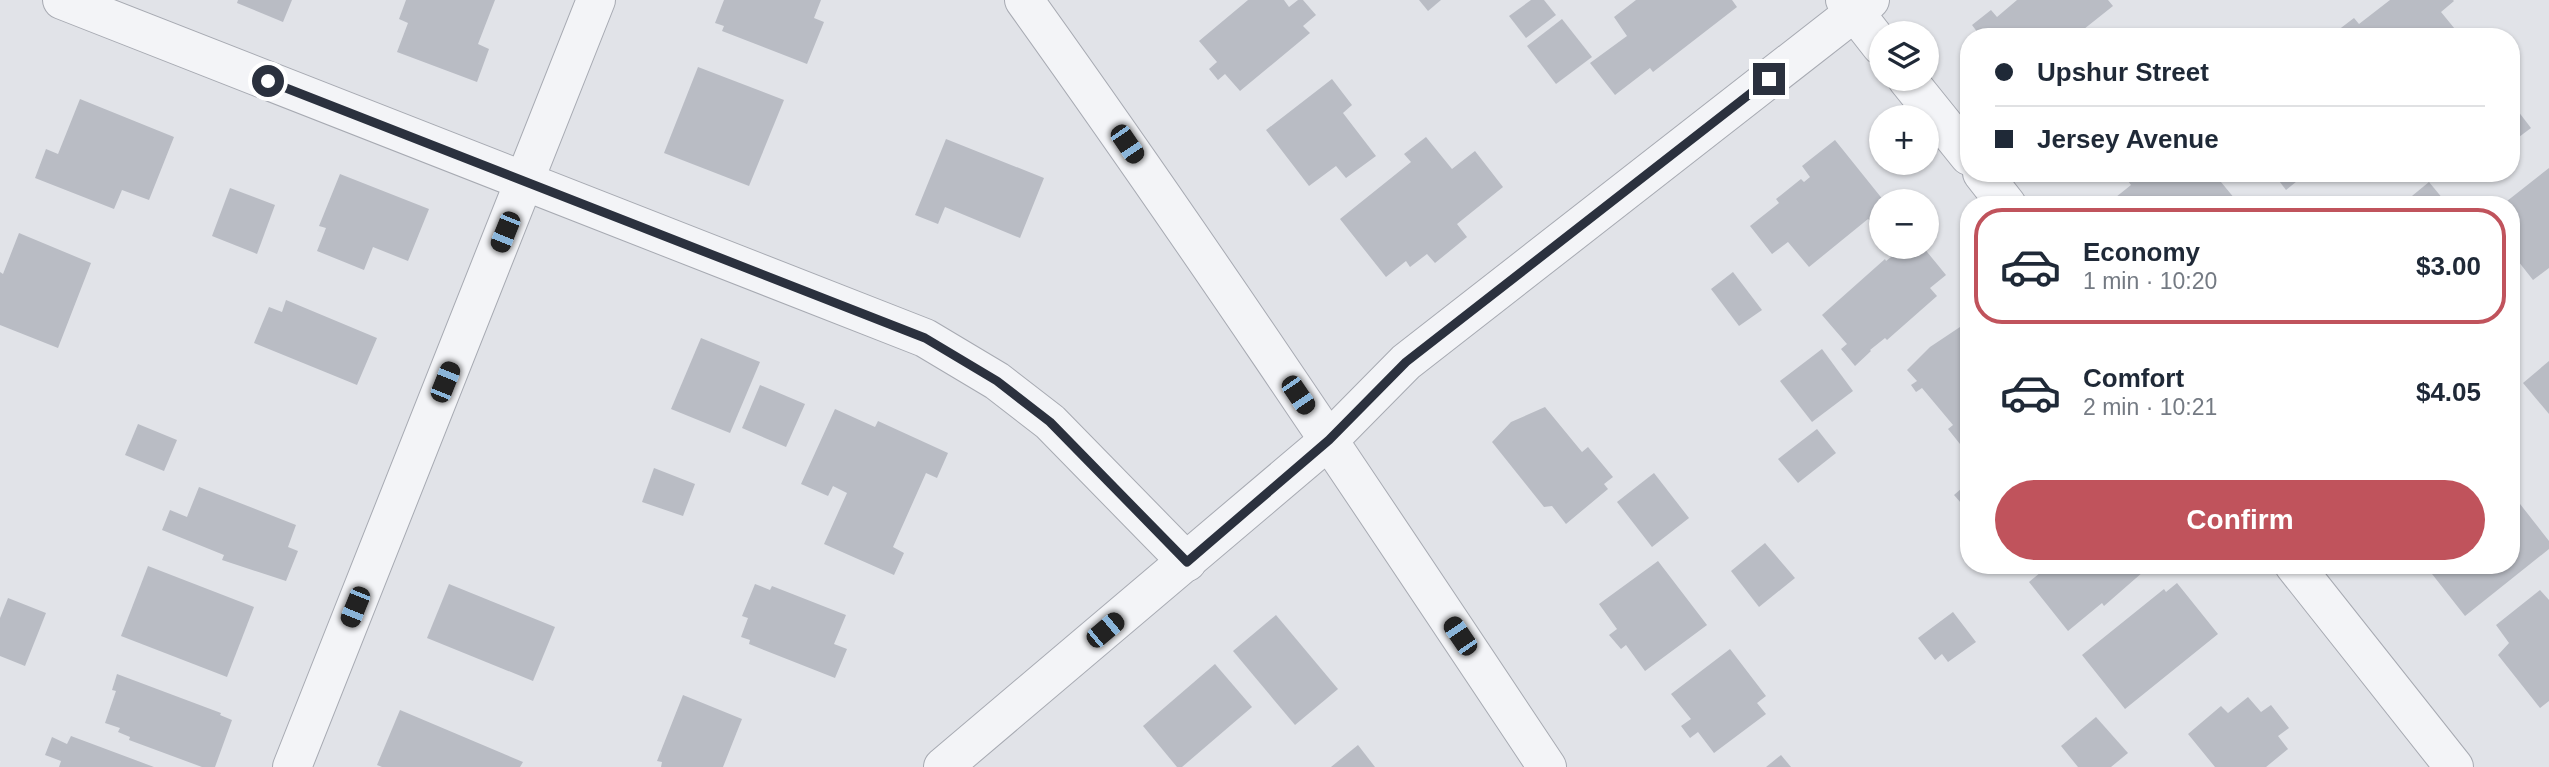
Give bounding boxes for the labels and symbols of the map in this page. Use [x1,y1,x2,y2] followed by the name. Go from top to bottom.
[1753,63,1785,95] route end
[252,65,284,97] route start
[1107,121,1148,167] car
[488,209,523,255] car
[428,359,463,405] car
[1278,372,1319,418] car
[338,584,373,630] car
[1083,608,1128,652] car
[1440,613,1481,659] car

